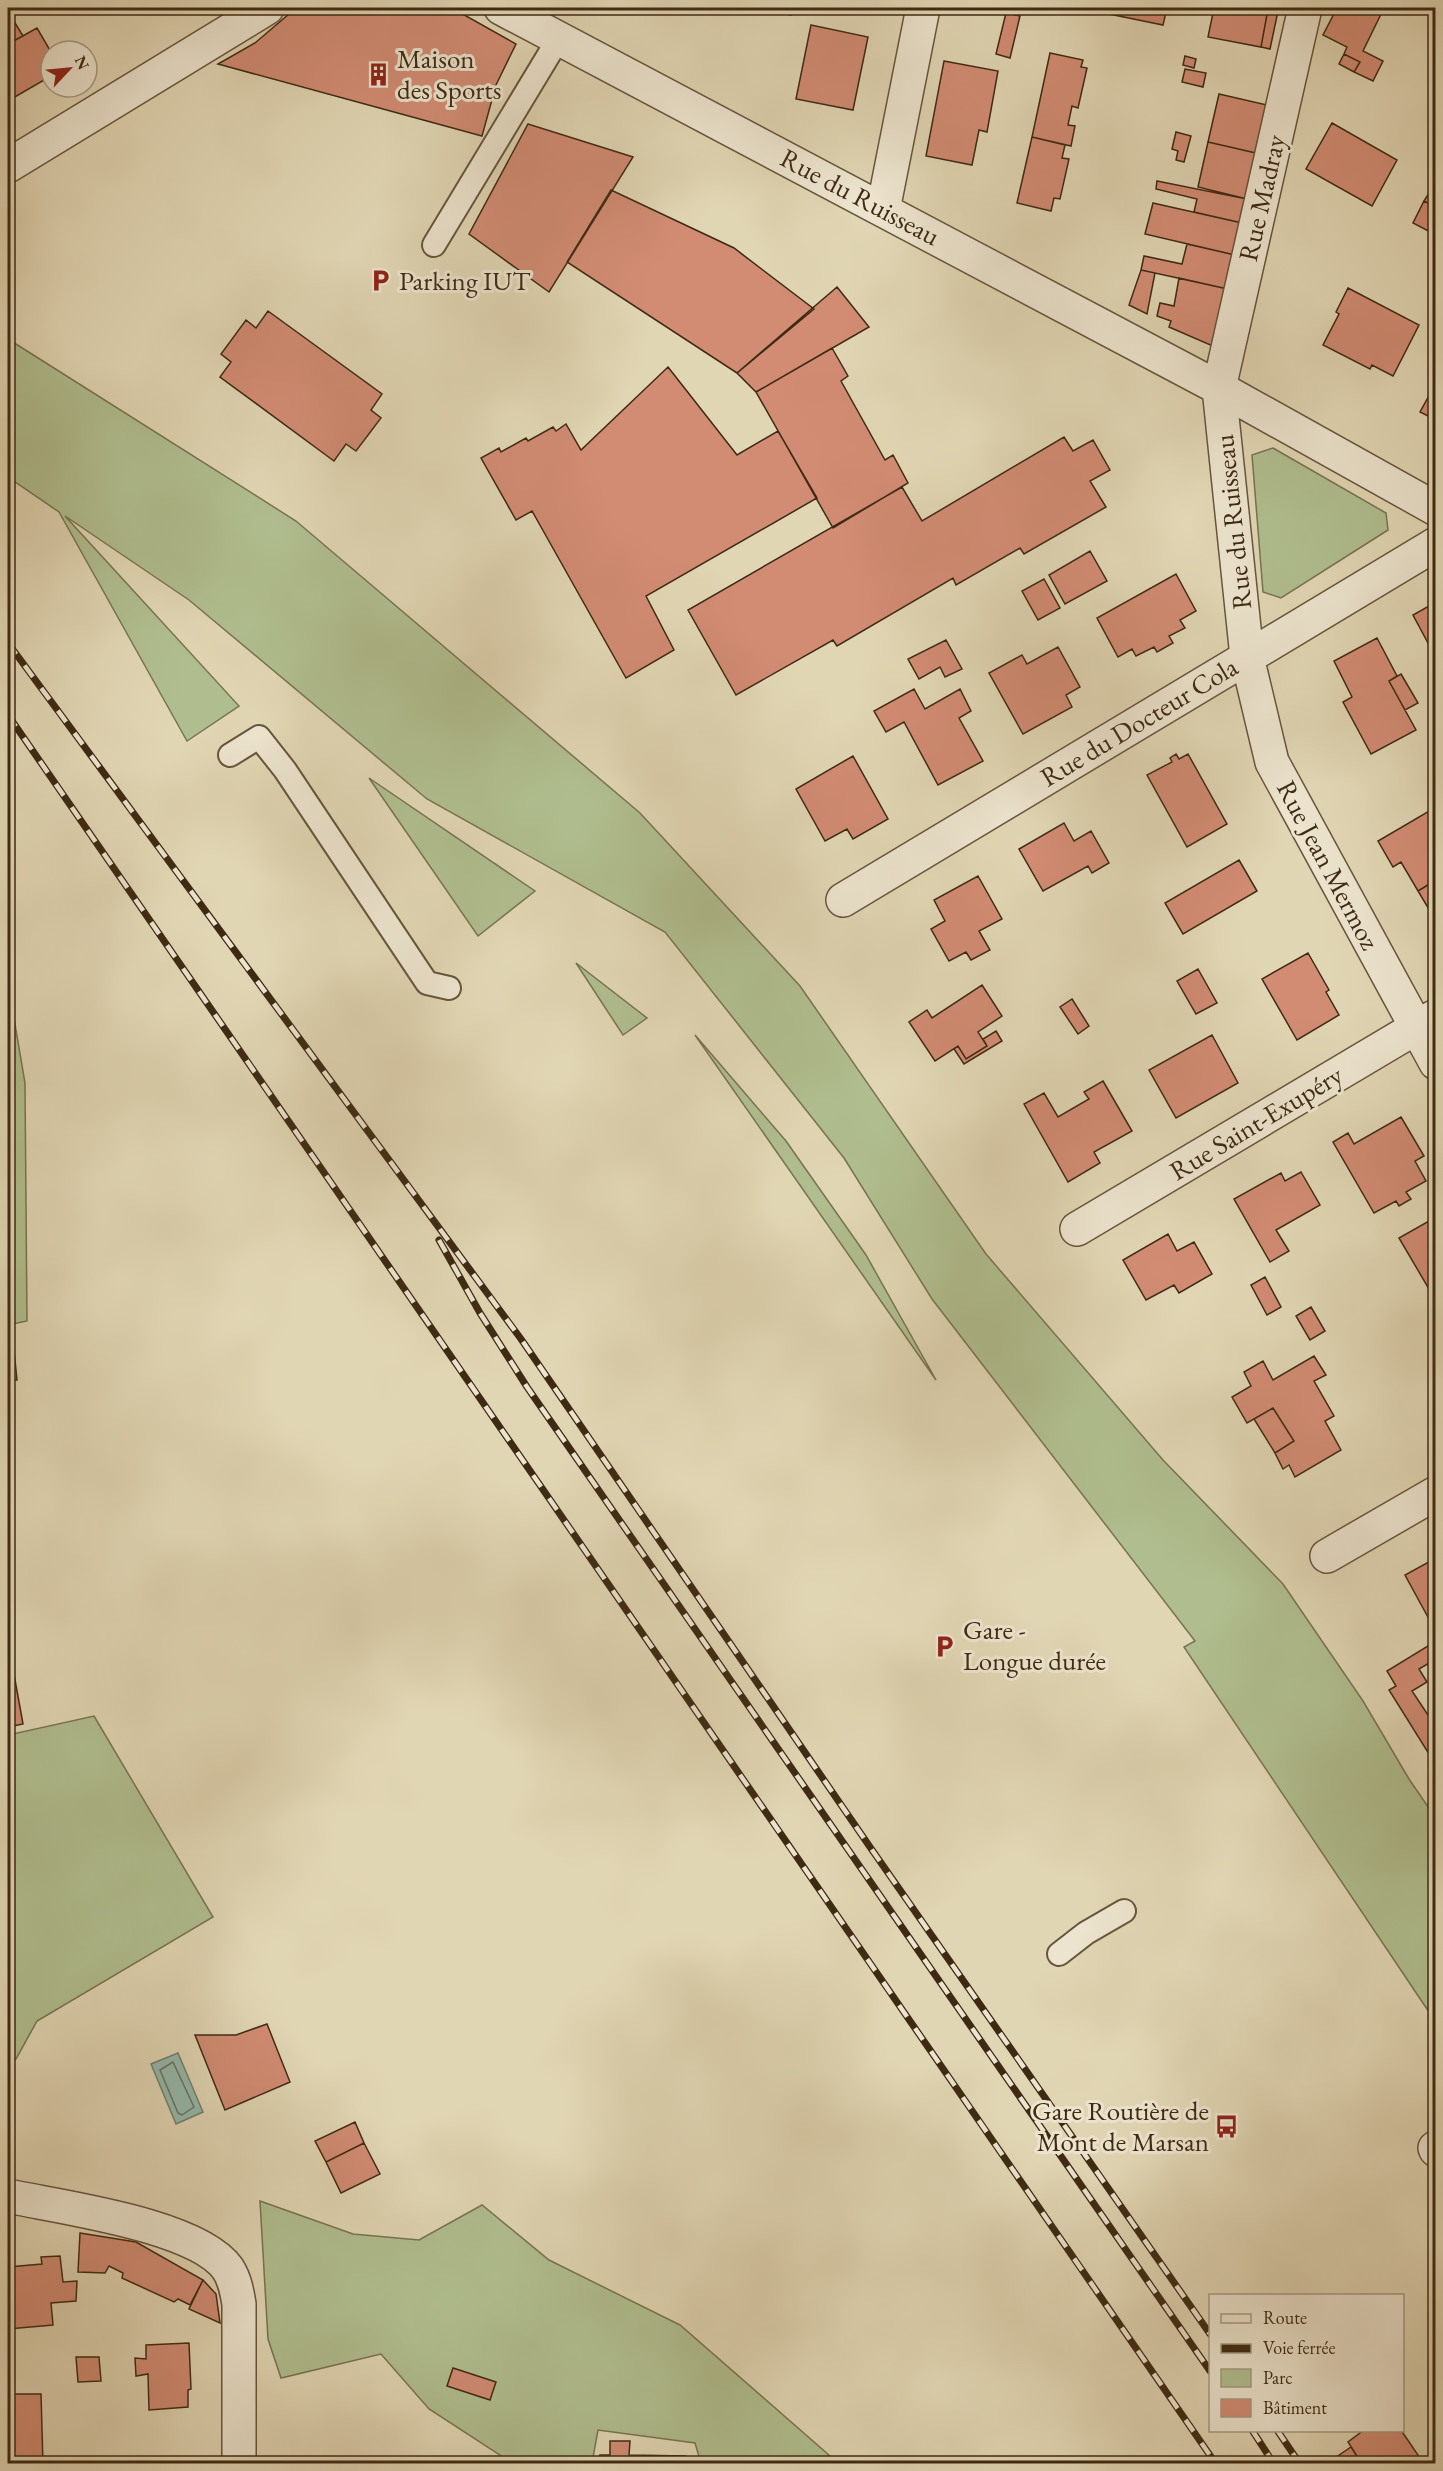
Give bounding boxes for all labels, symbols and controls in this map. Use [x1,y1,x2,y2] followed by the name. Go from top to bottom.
[39,39,99,99] north arrow
[397,41,501,107] place label: Maison des Sports
[70,52,94,73] text: N
[366,62,392,88] building icon: Maison des Sports
[1230,131,1293,265] street label: Rue Madray
[774,140,946,253] street label: Rue du Ruisseau
[399,263,531,298] place label: Parking IUT
[368,268,394,294] parking icon: Parking IUT
[1206,433,1259,611] street label: Rue du Ruisseau
[1034,649,1244,794] street label: Rue du Docteur Cola
[1269,774,1388,956] street label: Rue Jean Mermoz
[1163,1057,1349,1188] street label: Rue Saint-Exupéry
[963,1612,1106,1678] place label: Gare - Longue durée
[932,1633,958,1659] parking icon: Gare - Longue durée
[1032,2093,1209,2159] place label: Gare Routière de Mont de Marsan
[1214,2114,1240,2140] bus stop icon: Gare Routière de Mont de Marsan
[1209,2294,1404,2432] legend
[1263,2306,1307,2329] text: Route
[1263,2336,1335,2359] text: Voie ferrée
[1263,2366,1293,2389] text: Parc
[1263,2396,1327,2419] text: Bâtiment

